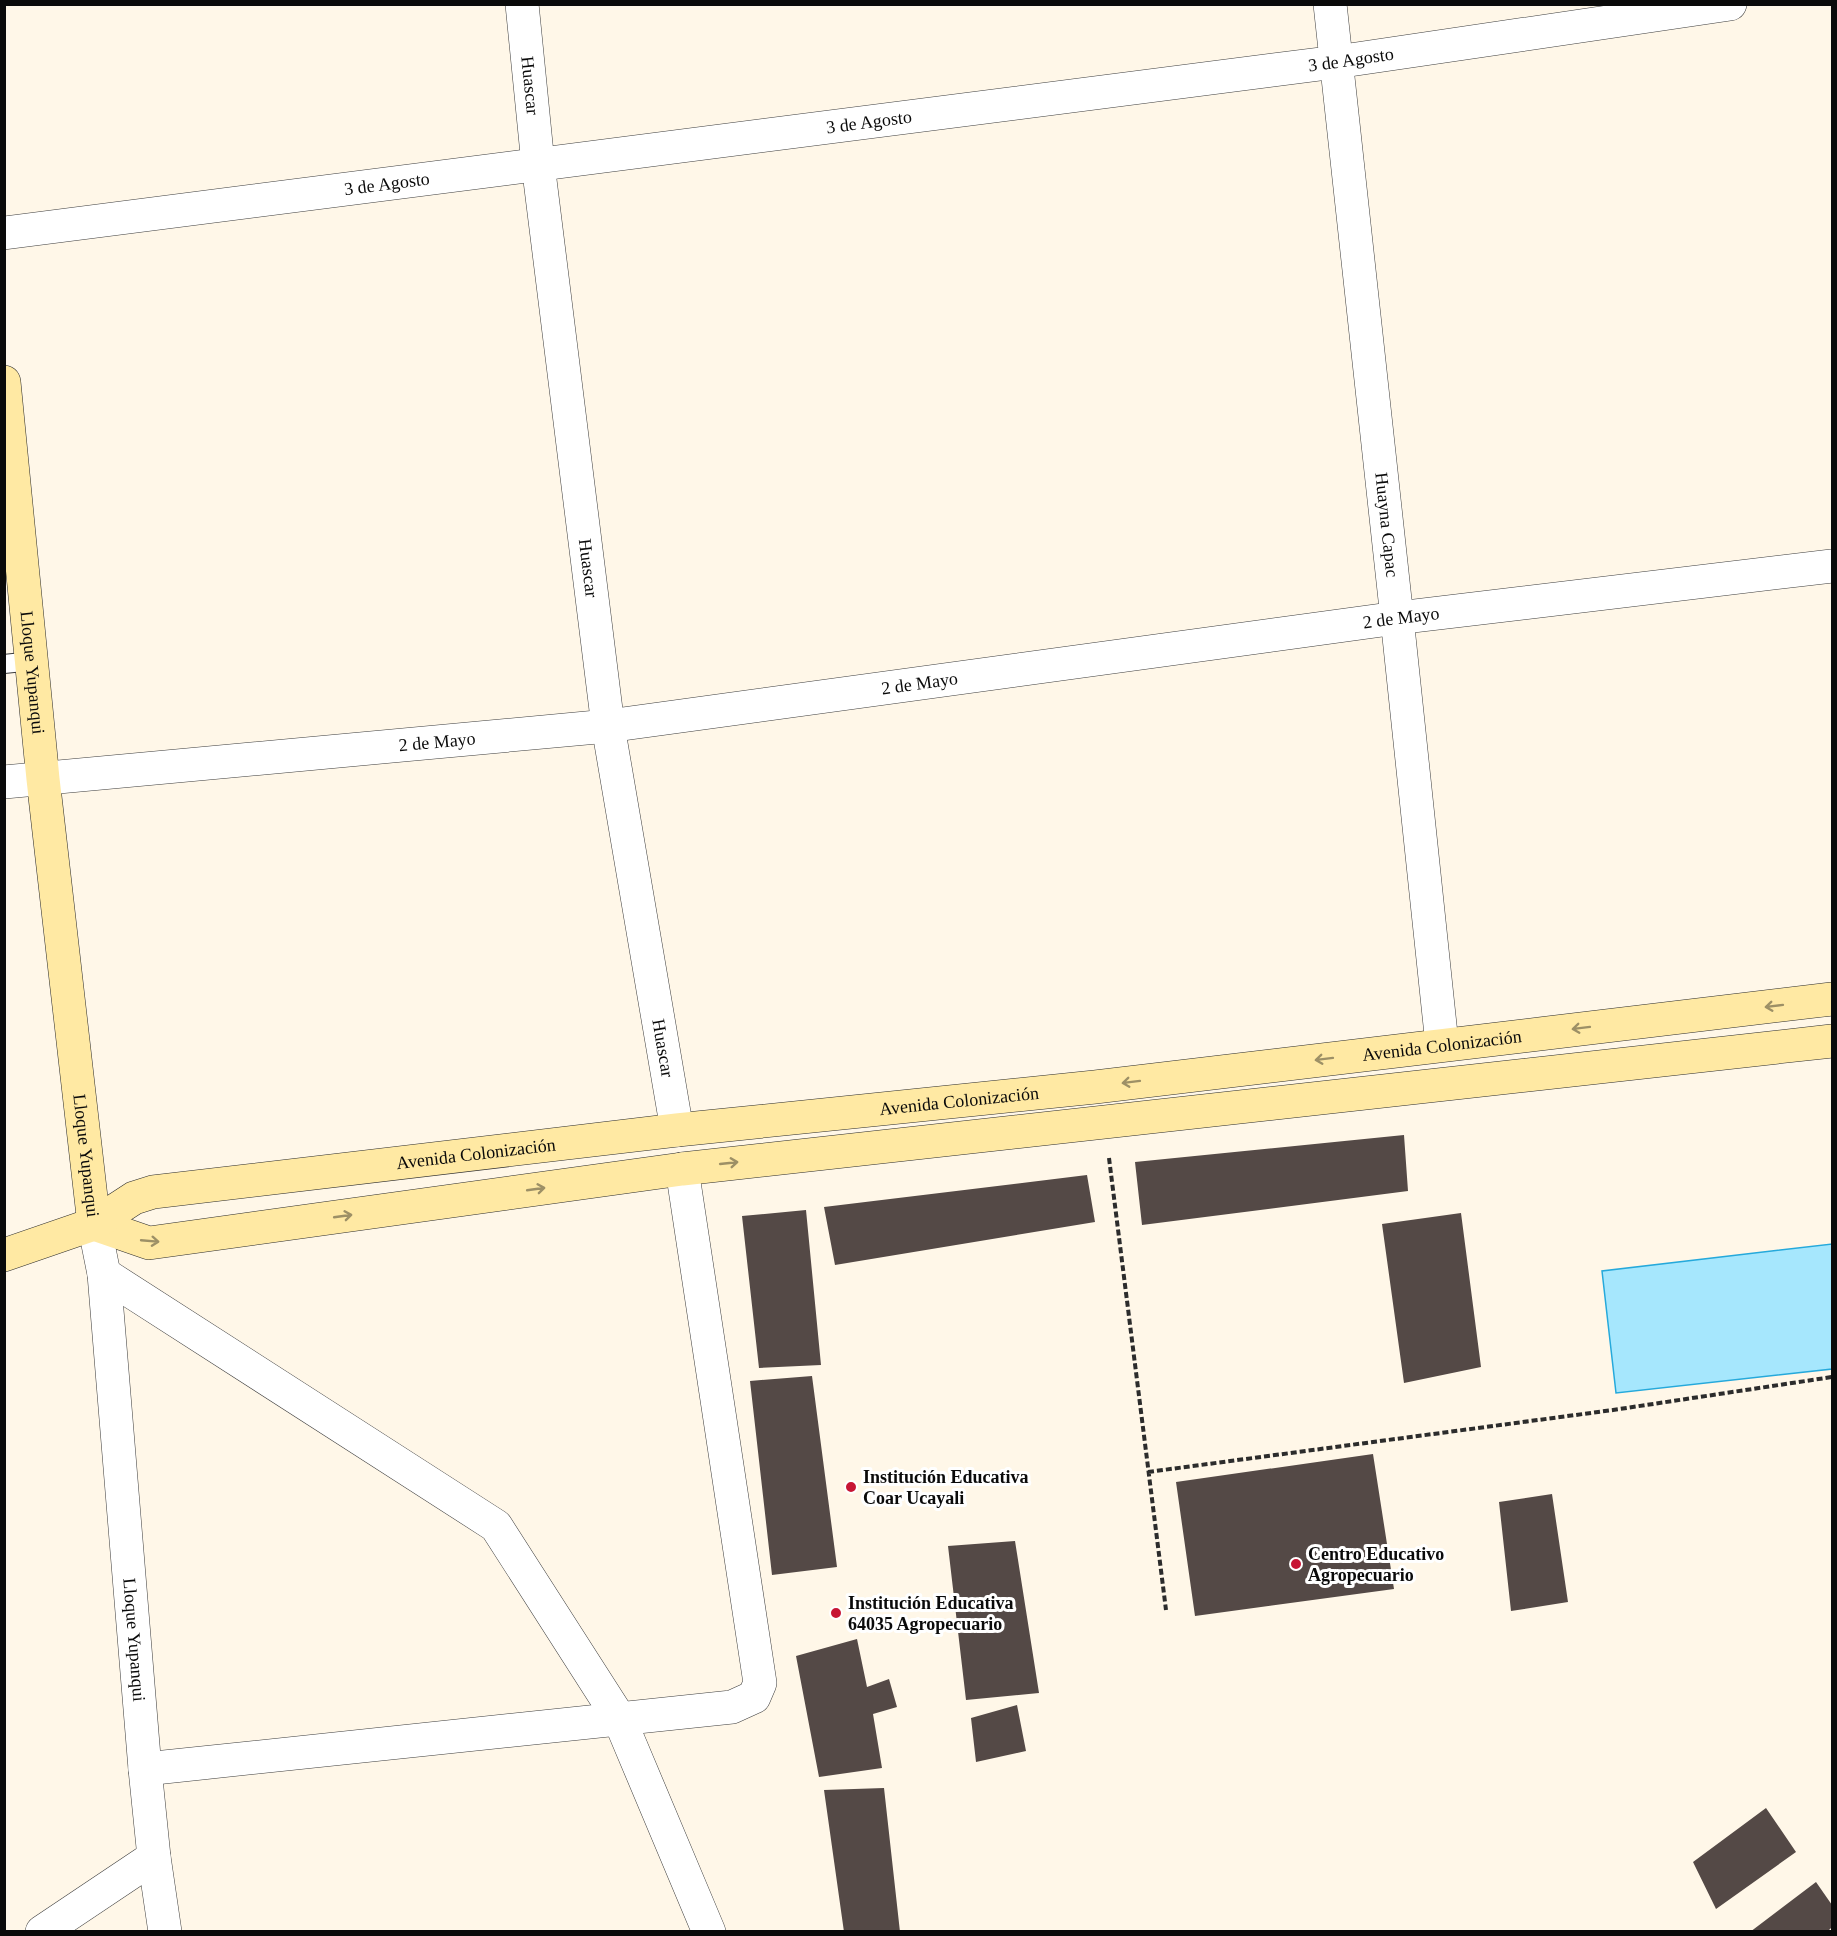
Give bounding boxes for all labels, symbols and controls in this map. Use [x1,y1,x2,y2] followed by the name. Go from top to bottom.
[1307,44,1395,75] street label: 3 de Agosto
[517,55,543,116] street label: Huascar
[825,107,913,137] street label: 3 de Agosto
[343,168,431,199] street label: 3 de Agosto
[1371,471,1403,578] street label: Huayna Capac
[575,538,602,599] street label: Huascar
[1362,603,1440,633] street label: 2 de Mayo
[17,610,49,735] street label: Lloque Yupanqui
[880,668,959,698] street label: 2 de Mayo
[398,728,476,755] street label: 2 de Mayo
[1765,1001,1785,1012] one-way arrow
[648,1017,678,1079] street label: Huascar
[1571,1023,1591,1034] one-way arrow
[1361,1026,1523,1065] street label: Avenida Colonización
[1315,1053,1335,1064] one-way arrow
[1121,1077,1141,1088] one-way arrow
[878,1083,1040,1119] street label: Avenida Colonización
[69,1093,103,1218] street label: Lloque Yupanqui
[395,1134,557,1173] street label: Avenida Colonización
[719,1158,738,1169] one-way arrow
[525,1184,545,1195] one-way arrow
[332,1211,352,1222] one-way arrow
[140,1236,159,1247] one-way arrow
[863,1467,1029,1508] place label: Institución Educativa Coar Ucayali
[844,1480,858,1494] marker: Institución Educativa Coar Ucayali
[1308,1544,1444,1585] place label: Centro Educativo Agropecuario
[1289,1557,1303,1571] marker: Centro Educativo Agropecuario
[119,1577,149,1702] street label: Lloque Yupanqui
[848,1593,1014,1634] place label: Institución Educativa 64035 Agropecuario
[829,1606,843,1620] marker: Institución Educativa 64035 Agropecuario

